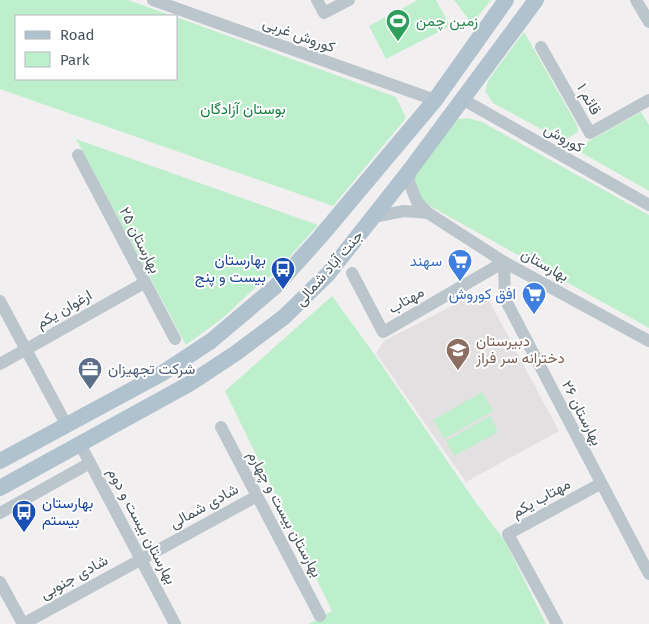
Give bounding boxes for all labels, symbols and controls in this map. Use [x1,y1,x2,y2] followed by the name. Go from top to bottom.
[385,8,411,42] sports icon: زمین چمن
[416,12,478,31] place label: زمین چمن
[260,14,338,57] street label: کوروش غربی
[15,15,178,80] legend
[60,26,95,44] text: Road
[60,51,90,69] text: Park
[572,80,605,118] street label: قائم ۱
[200,100,286,118] park label: بوستان آزادگان
[541,120,587,157] street label: کوروش
[116,204,164,276] street label: بهارستان ۲۵
[291,226,368,310] street label: جنت آباد شمالی
[518,245,572,285] street label: بهارستان
[447,248,473,282] supermarket icon: سهند
[195,251,266,288] place label: بهارستان بیست و پنج
[410,252,442,270] place label: سهند
[270,256,296,290] bus stop icon: بهارستان بیست و پنج
[521,281,547,315] supermarket icon: افق کوروش
[385,283,427,317] street label: مهتاب
[449,285,516,304] place label: افق کوروش
[33,286,96,333] street label: ارغوان یکم
[475,332,565,367] place label: دبیرستان دخترانه سر فراز
[445,337,471,371] school or university icon: دبیرستان دخترانه سر فراز
[77,356,103,390] office icon: شرکت تجهیزان
[108,360,196,378] place label: شرکت تجهیزان
[558,377,606,449] street label: بهارستان ۲۶
[243,448,326,581] street label: بهارستان بیست و چهارم
[103,465,180,588] street label: بهارستان بیست و دوم
[509,475,574,522] street label: مهتاب یکم
[166,480,242,533] street label: شادی شمالی
[42,494,93,530] place label: بهارستان بیستم
[11,499,37,533] bus stop icon: بهارستان بیستم
[37,551,112,604] street label: شادی جنوبی

